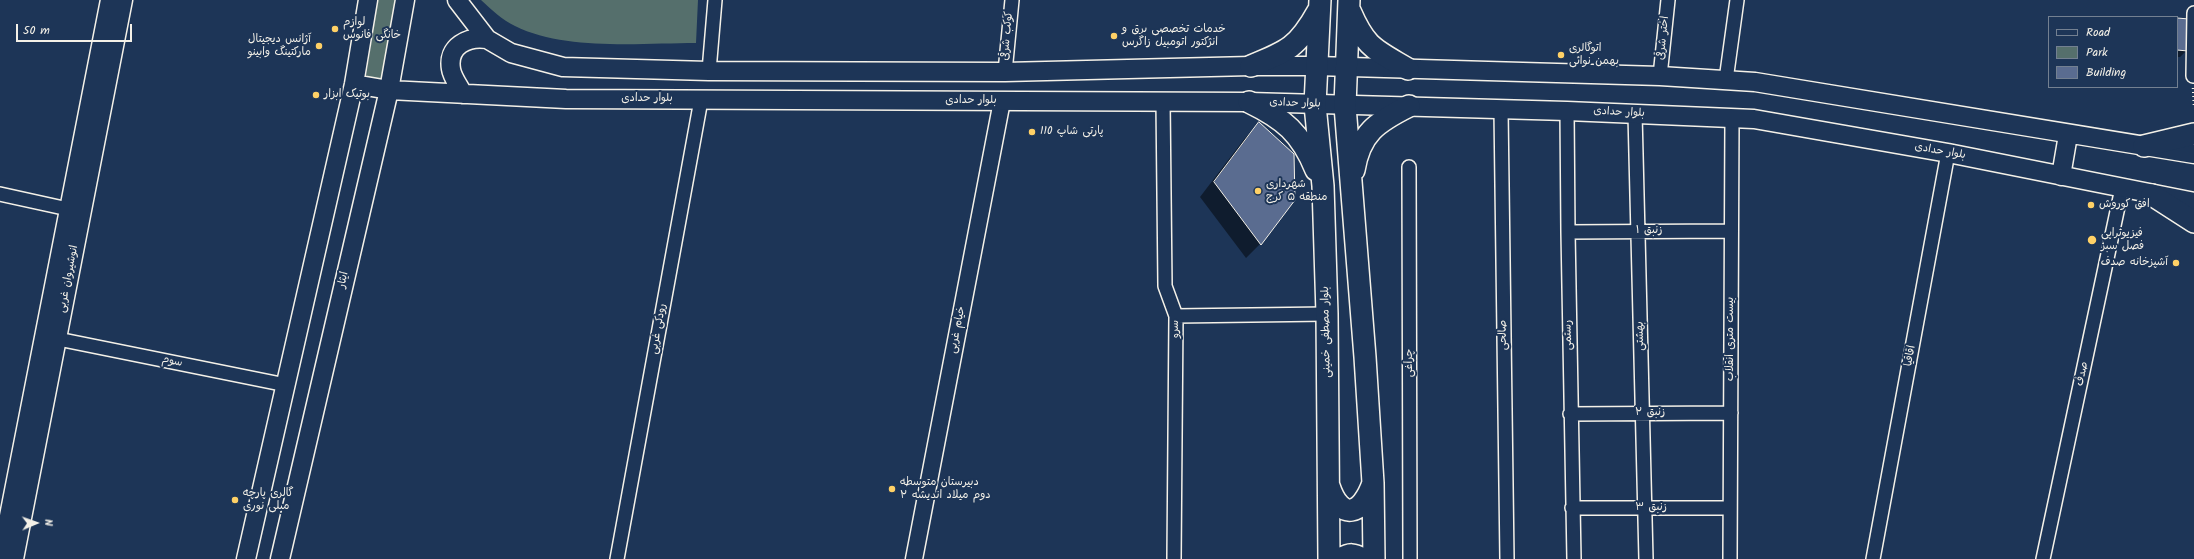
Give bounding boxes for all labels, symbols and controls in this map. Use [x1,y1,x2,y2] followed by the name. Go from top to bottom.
[999,11,1017,61] street label: کوکب شرقی
[1655,15,1673,61] street label: اختر شرقی
[18,16,134,42] scale bar
[343,16,401,42] place label: لوازم خانگی فانوس
[2048,16,2178,88] legend
[23,21,50,40] text: 50 m
[1122,23,1226,49] place label: خدمات تخصصی برق و انژکتور اتومبیل زاگرس
[2086,23,2110,42] text: Road
[330,24,340,34] marker: لوازم خانگی فانوس
[1109,31,1119,41] marker: خدمات تخصصی برق و انژکتور اتومبیل زاگرس
[248,33,311,59] place label: آژانس دیجیتال مارکتینگ وابینو
[314,41,324,51] marker: آژانس دیجیتال مارکتینگ وابینو
[1569,42,1619,68] place label: اتوگالری بهمن نوائی
[2086,43,2108,62] text: Park
[1556,50,1566,60] marker: اتوگالری بهمن نوائی
[2086,63,2126,82] text: Building
[324,88,370,102] place label: بوتیک ابزار
[311,90,321,100] marker: بوتیک ابزار
[621,92,673,106] street label: بلوار حدادی
[945,94,997,108] street label: بلوار حدادی
[1269,97,1321,111] street label: بلوار حدادی
[1593,105,1645,121] street label: بلوار حدادی
[1040,125,1103,139] place label: پارتی شاپ 110
[1027,127,1037,137] marker: پارتی شاپ 110
[1913,141,1967,163] street label: بلوار حدادی
[1266,178,1327,204] place label: شهرداری منطقه ۵ کرج
[1253,186,1263,196] marker: شهرداری منطقه ۵ کرج
[2099,198,2150,212] place label: افق کوروش
[2086,200,2096,210] marker: افق کوروش
[1636,224,1662,238] street label: زنبق ۱
[2101,227,2144,253] place label: فیزیوتراپی فصل سبز
[2086,234,2098,246] marker: فیزیوتراپی فصل سبز
[56,244,82,314] street label: انوشیروان غربی
[2101,256,2168,270] place label: آشپزخانه صدف
[2171,258,2181,268] marker: آشپزخانه صدف
[336,271,352,289] street label: ایثار
[1320,286,1334,378] street label: بلوار مصطفی خمینی
[1724,297,1738,381] street label: بیست متری انقلاب
[648,303,670,355] street label: رودکی غربی
[947,305,969,355] street label: خیام غربی
[1169,320,1183,338] street label: سرو
[1497,320,1511,350] street label: صالحی
[1562,320,1576,350] street label: رستمی
[1634,321,1648,351] street label: بهشتی
[1903,344,1919,368] street label: اقاقیا
[1403,349,1417,377] street label: چراغی
[160,354,184,370] street label: سوم
[2074,361,2092,387] street label: صدف
[1635,406,1665,420] street label: زنبق ۲
[900,476,991,502] place label: دبیرستان متوسطه دوم میلاد اندیشه ۲
[887,484,897,494] marker: دبیرستان متوسطه دوم میلاد اندیشه ۲
[243,487,293,513] place label: گالری پارچه مبلی نوری
[230,495,240,505] marker: گالری پارچه مبلی نوری
[1635,501,1667,515] street label: زنبق ۳
[16,503,56,543] north arrow
[39,519,57,526] text: N

